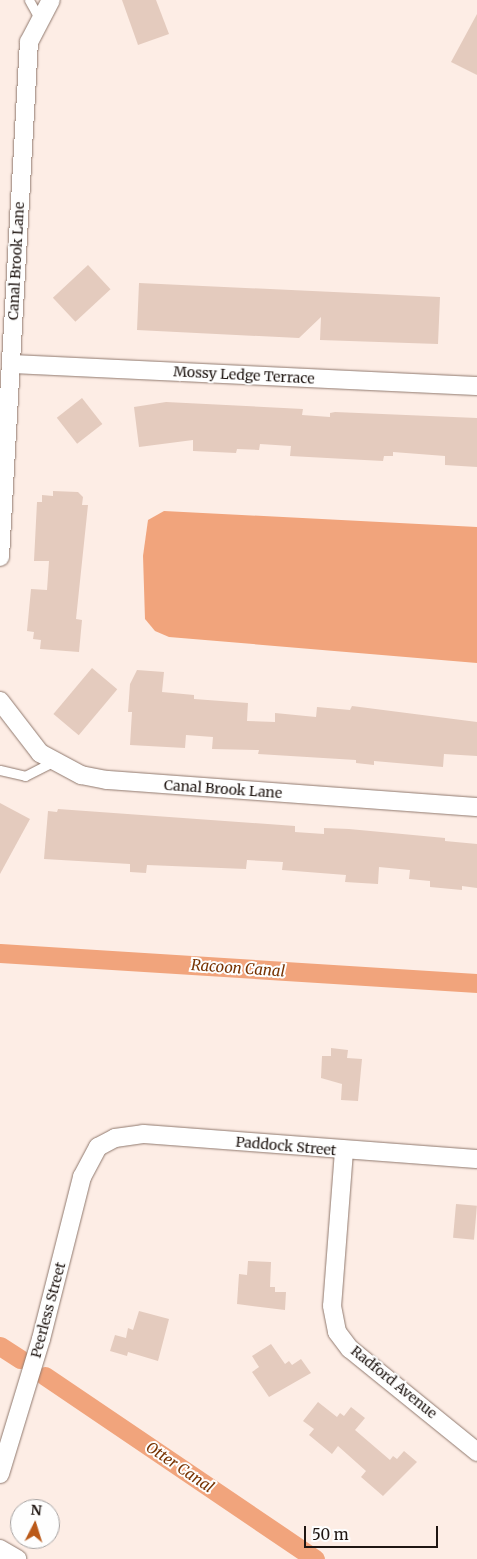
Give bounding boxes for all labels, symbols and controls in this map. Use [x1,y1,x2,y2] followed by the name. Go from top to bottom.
[5,201,27,321] street label: Canal Brook Lane
[173,363,315,387] street label: Mossy Ledge Terrace
[163,776,283,802] street label: Canal Brook Lane
[190,956,286,980] water label: Racoon Canal
[235,1133,337,1159] street label: Paddock Street
[27,1260,69,1360] street label: Peerless Street
[348,1342,440,1422] street label: Radford Avenue
[143,1438,217,1496] water label: Otter Canal
[10,1499,60,1549] north arrow
[30,1501,43,1520] text: N
[307,1516,441,1548] scale bar
[312,1525,349,1544] text: 50 m

